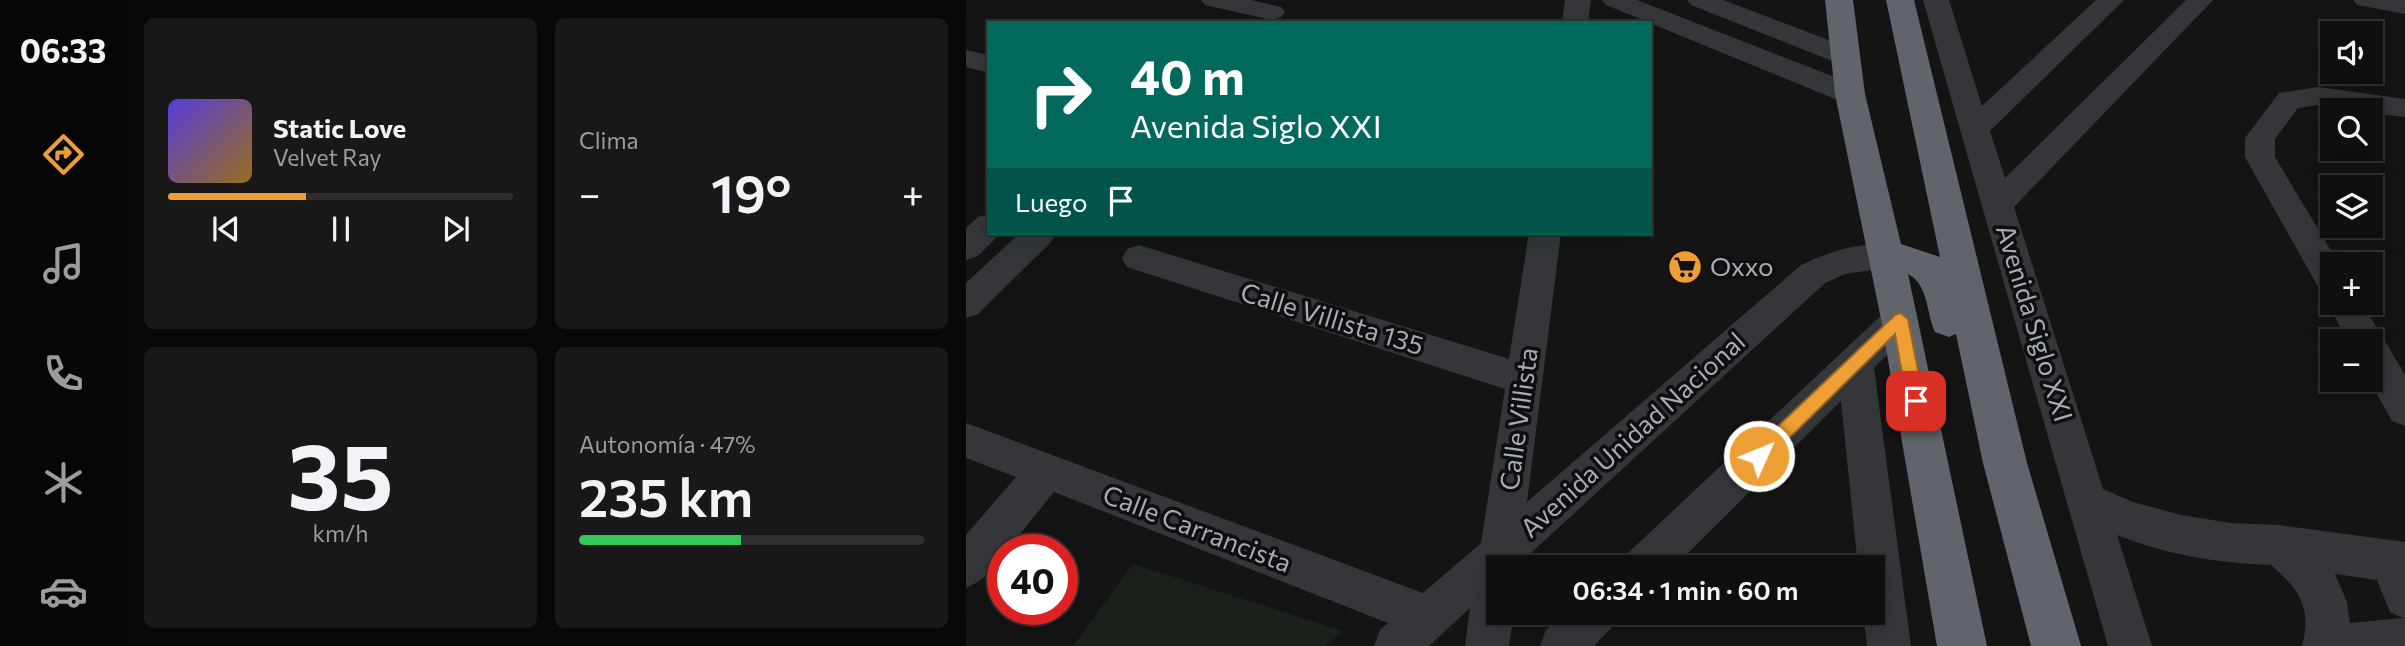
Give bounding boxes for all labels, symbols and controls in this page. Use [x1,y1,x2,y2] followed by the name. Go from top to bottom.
[2320,21,2383,392] map controls
[2320,21,2383,84] button: sound
[20,30,106,70] text: 06:33
[1130,45,1245,105] text: 40 m
[1015,49,1106,140] icon: right
[2320,98,2383,161] button: search
[1130,105,1382,145] text: Avenida Siglo XXI
[273,112,406,143] text: Static Love
[579,126,639,154] text: Clima
[39,130,88,179] icon: directions
[273,143,381,171] text: Velvet Ray
[711,160,791,224] text: 19°
[579,169,601,216] text: −
[902,169,924,216] text: +
[2320,175,2383,238] button: layers
[1102,182,1140,220] icon: arrive
[1015,186,1088,217] text: Luego
[207,210,245,248] icon: previous
[322,210,360,248] icon: pause
[437,210,475,248] icon: next
[1991,220,2080,425] street label: Avenida Siglo XXI
[39,239,88,288] icon: music
[1666,248,1704,286] supermarket icon: Oxxo
[1710,250,1774,281] place label: Oxxo
[2320,252,2383,315] button: +
[1237,275,1428,360] street label: Calle Villista 135
[1513,325,1751,543] street label: Avenida Unidad Nacional
[2320,329,2383,392] button: −
[1492,345,1543,492] street label: Calle Villista
[39,349,88,398] icon: phone
[1886,371,1946,431] pin
[1897,382,1935,420] icon: arrive
[287,417,394,529] text: 35
[1722,419,1796,493] position arrow
[579,430,755,458] text: Autonomía · 47%
[39,458,88,507] icon: climate
[579,464,753,528] text: 235 km
[1099,477,1296,578] street label: Calle Carrancista
[313,519,368,547] text: km/h
[987,534,1078,625] speed limit sign: 40
[39,567,88,616] icon: car
[1573,574,1798,605] text: 06:34 · 1 min · 60 m

